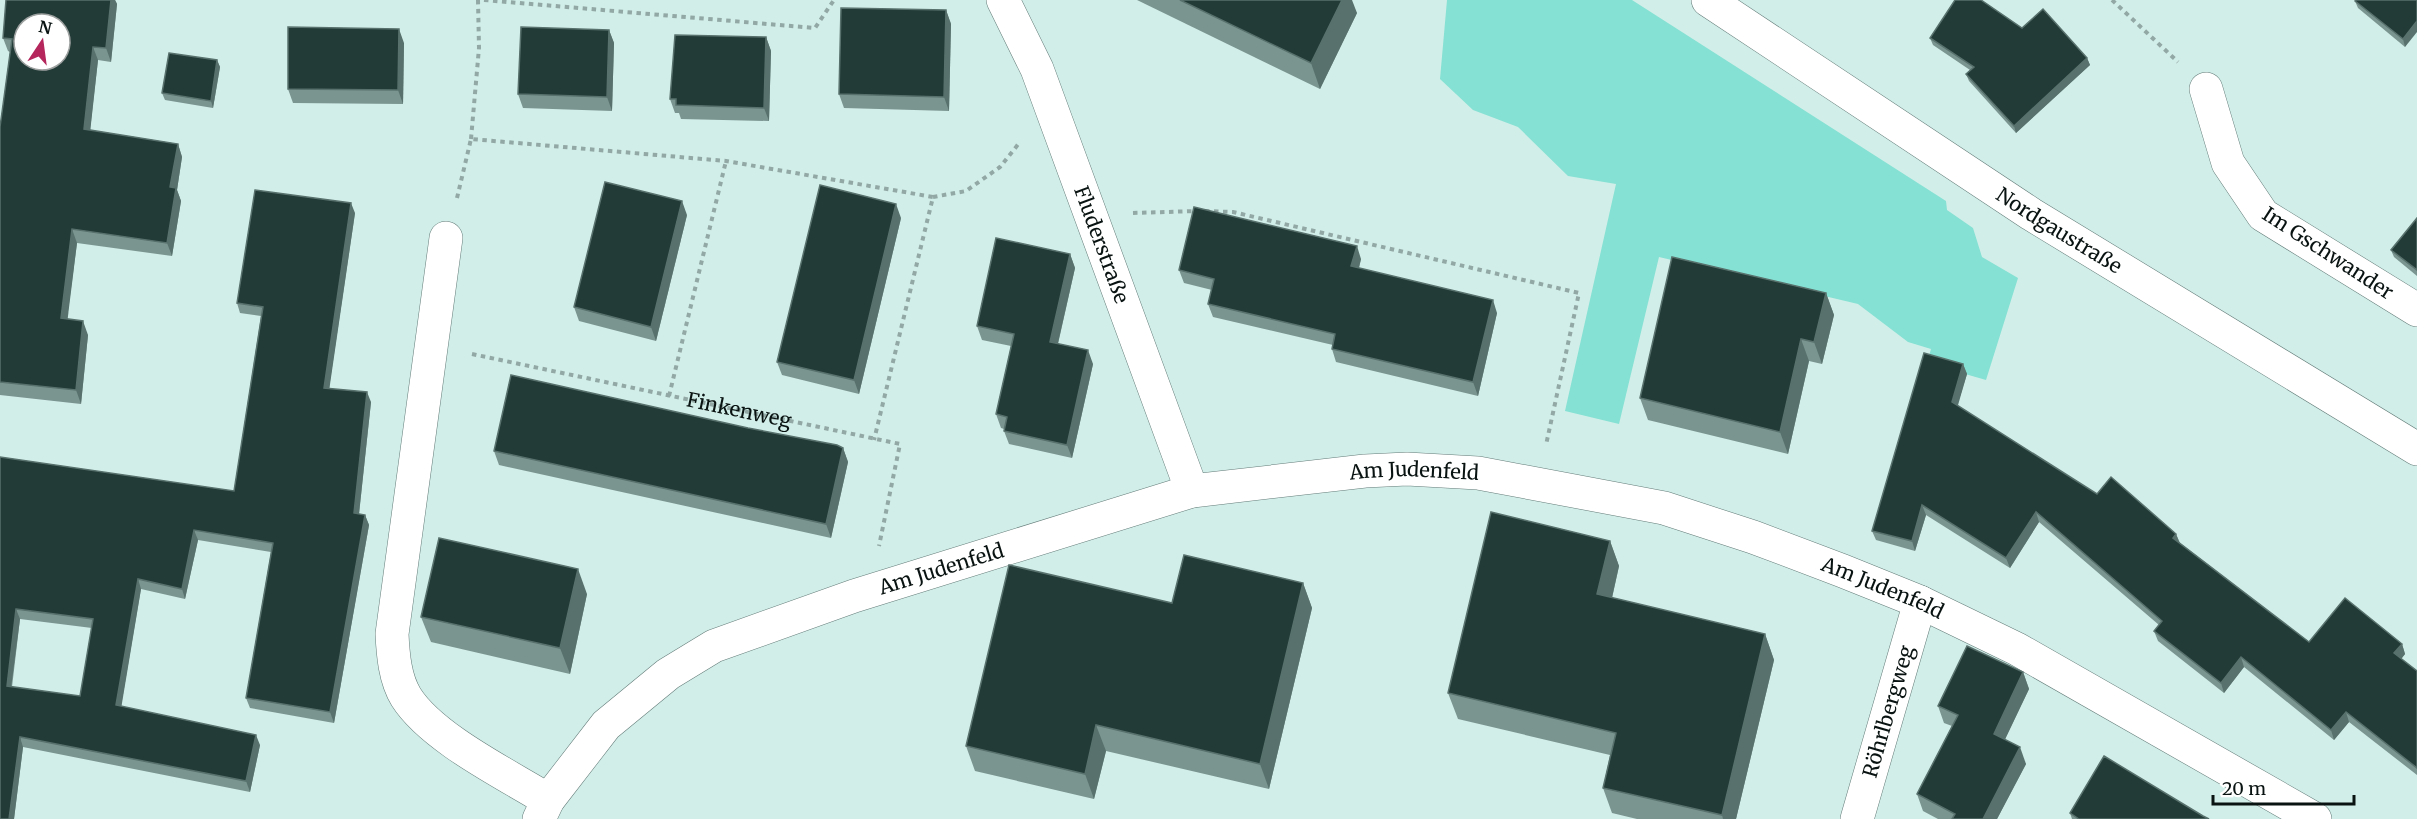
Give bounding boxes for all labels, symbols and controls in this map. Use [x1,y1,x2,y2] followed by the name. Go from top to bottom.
[12,12,72,72] north arrow
[37,16,54,39] text: N
[1069,182,1135,307] street label: Fluderstraße
[1992,182,2127,278] street label: Nordgaustraße
[2258,201,2398,304] street label: Im Gschwander
[685,386,794,433] street label: Finkenweg
[1347,456,1480,485] street label: Am Judenfeld
[874,537,1007,600] street label: Am Judenfeld
[1817,551,1948,624] street label: Am Judenfeld
[1857,642,1919,780] street label: Röhrlbergweg
[2213,768,2354,806] scale bar
[2222,777,2266,800] text: 20 m

